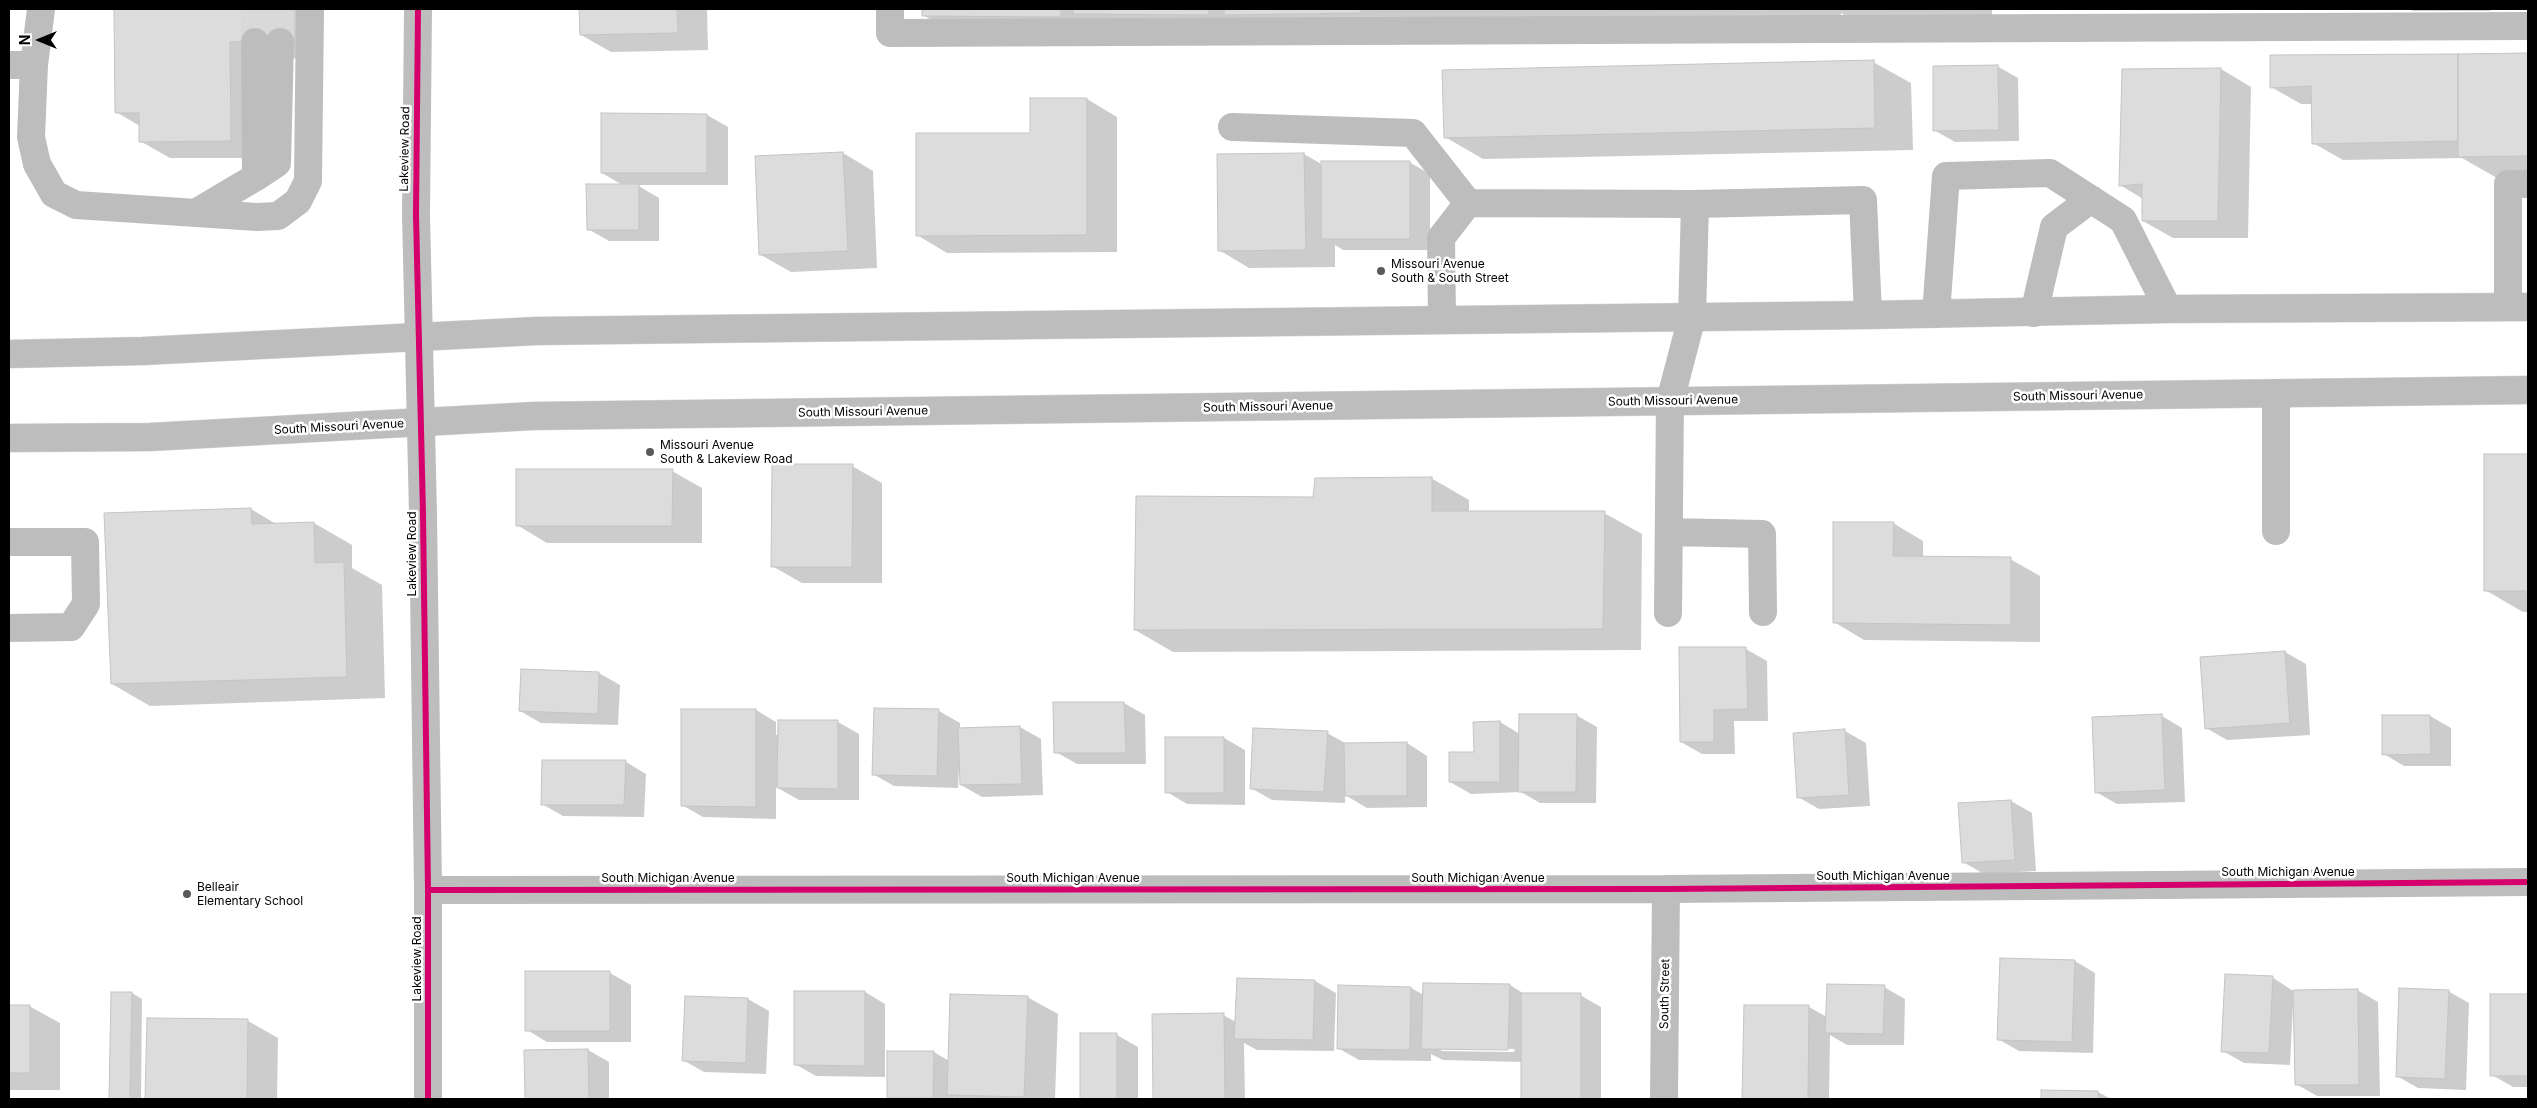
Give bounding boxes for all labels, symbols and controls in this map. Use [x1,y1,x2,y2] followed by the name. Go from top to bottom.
[15,15,65,65] north arrow
[16,35,33,45] text: N
[397,106,413,192] street label: Lakeview Road
[1391,257,1509,285] place label: Missouri Avenue South & South Street
[1375,265,1387,277] marker: Missouri Avenue South & South Street
[2013,388,2143,404] street label: South Missouri Avenue
[1608,393,1738,409] street label: South Missouri Avenue
[1203,399,1333,415] street label: South Missouri Avenue
[798,404,928,420] street label: South Missouri Avenue
[274,416,404,438] street label: South Missouri Avenue
[660,438,793,466] place label: Missouri Avenue South & Lakeview Road
[644,446,656,458] marker: Missouri Avenue South & Lakeview Road
[405,511,419,597] street label: Lakeview Road
[2221,865,2355,879] street label: South Michigan Avenue
[1816,869,1950,883] street label: South Michigan Avenue
[601,871,735,885] street label: South Michigan Avenue
[1006,871,1140,885] street label: South Michigan Avenue
[1411,871,1545,885] street label: South Michigan Avenue
[197,880,303,908] place label: Belleair Elementary School
[181,888,193,900] marker: Belleair Elementary School
[410,916,424,1002] street label: Lakeview Road
[1657,959,1673,1029] street label: South Street

